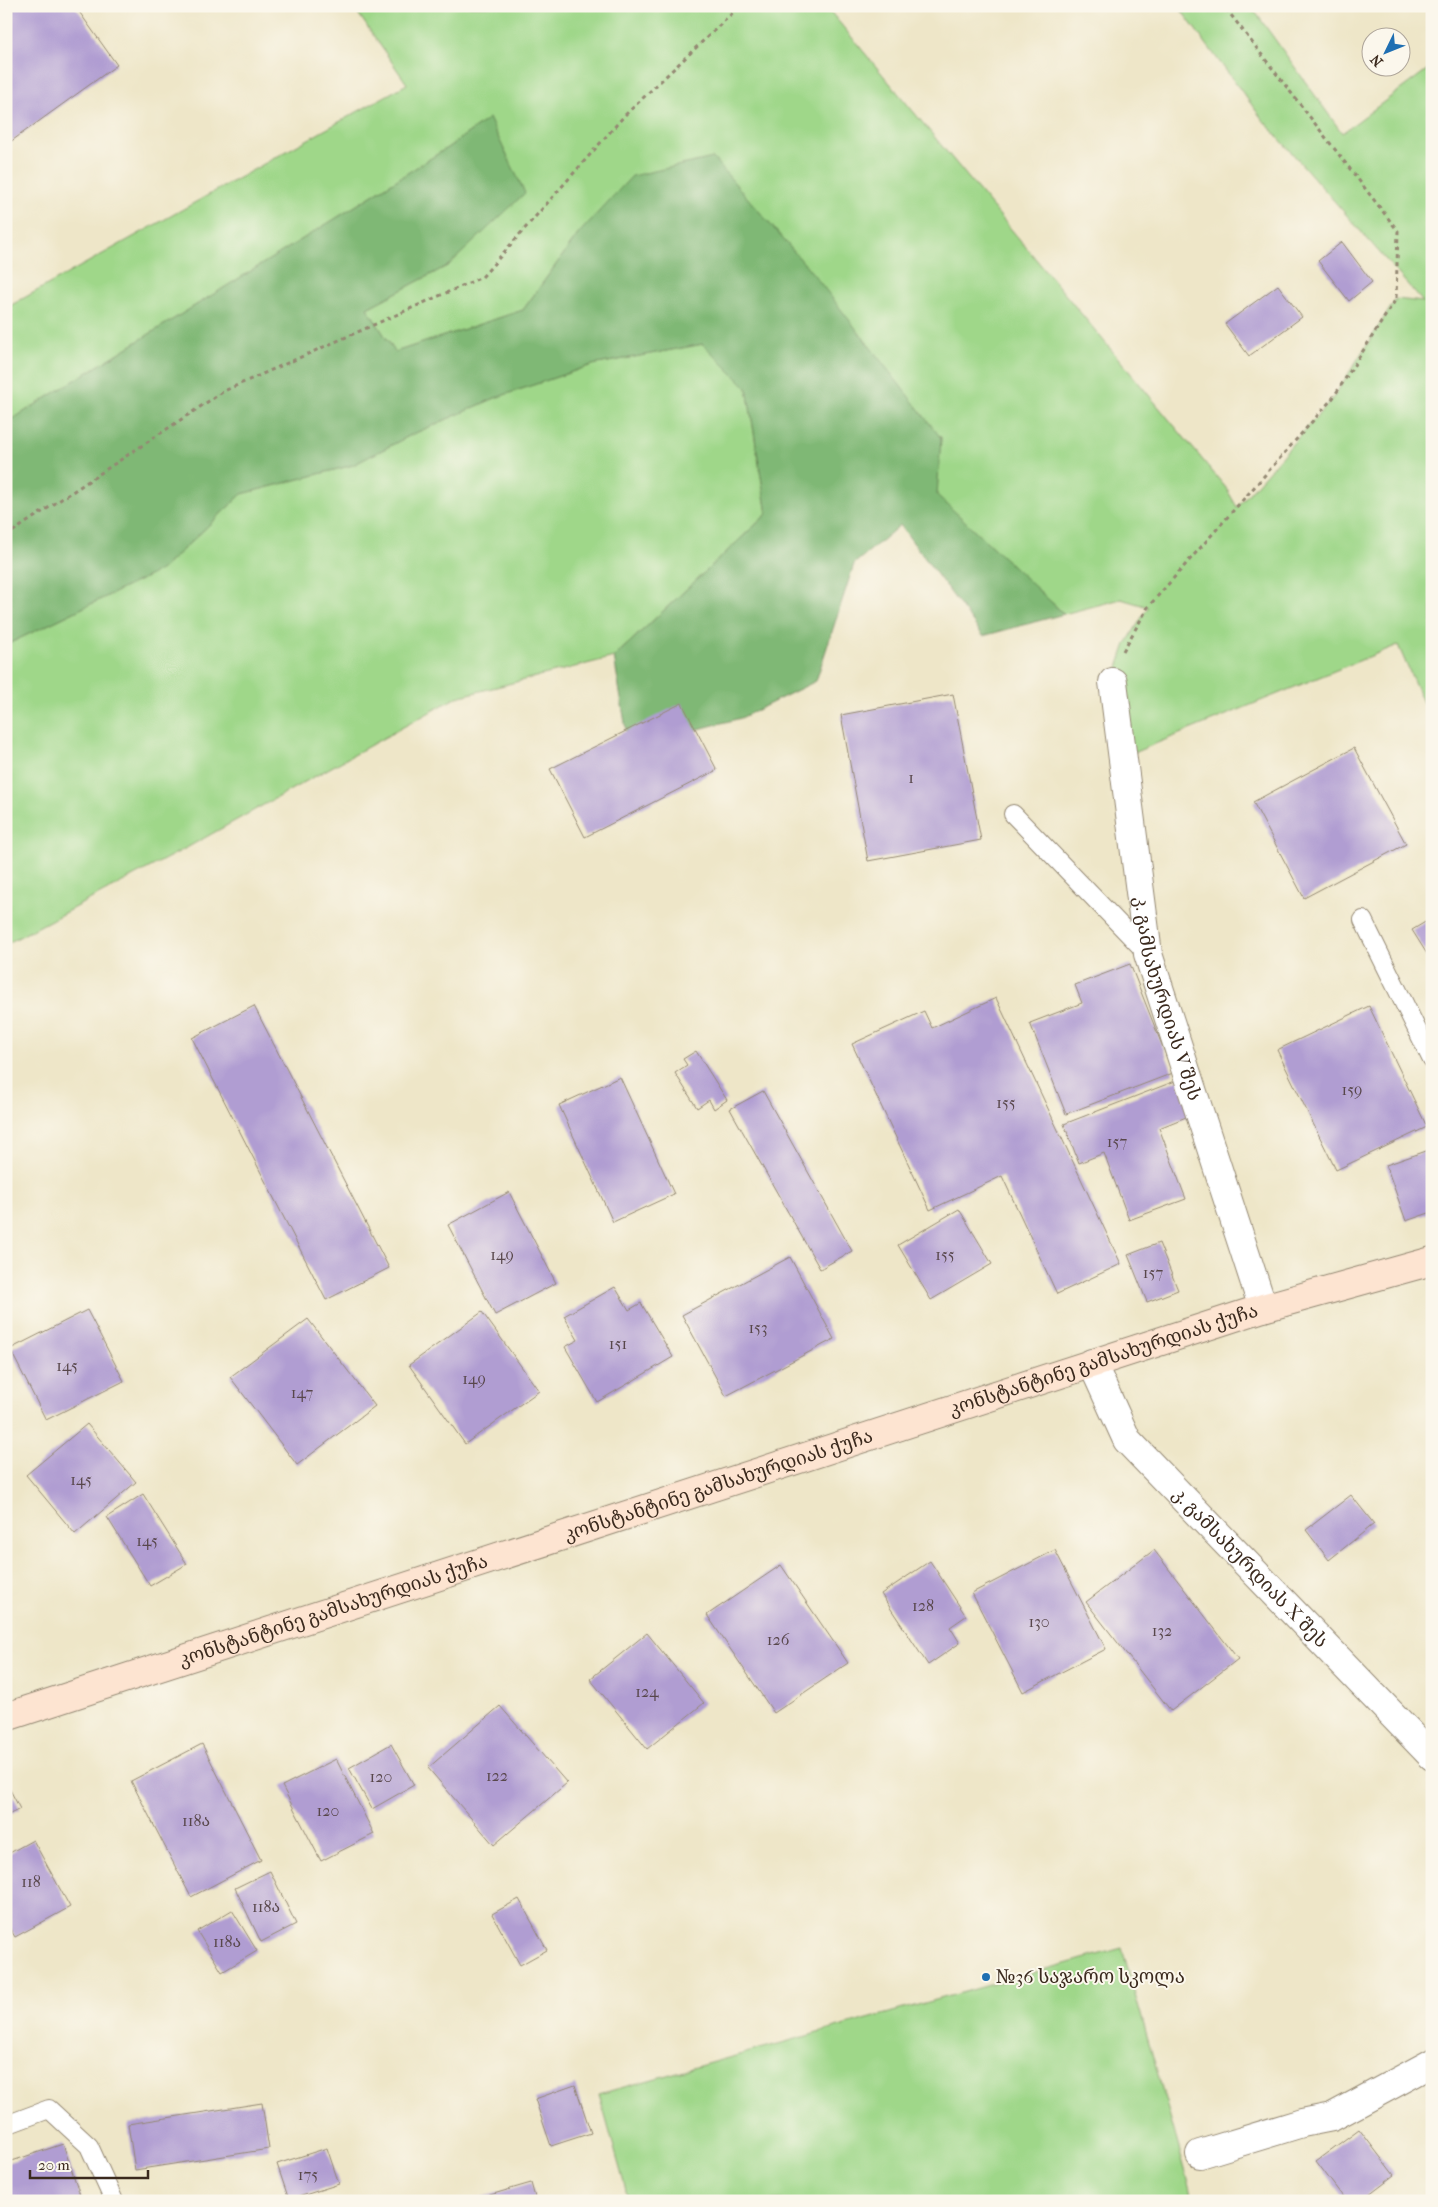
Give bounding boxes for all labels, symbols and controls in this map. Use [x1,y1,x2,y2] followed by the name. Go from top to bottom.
[1360,28,1410,78] north arrow
[1367,51,1387,70] text: N
[908,768,914,787] house number: 1
[1130,895,1206,1103] street label: კ. გამსახურდიას V შეს
[1342,1080,1362,1099] house number: 159
[996,1093,1016,1112] house number: 155
[1107,1132,1127,1151] house number: 157
[490,1245,514,1264] house number: 149
[935,1245,955,1264] house number: 155
[1143,1263,1163,1282] house number: 157
[946,1299,1261,1420] street label: კონსტანტინე გამსახურდიას ქუჩა
[748,1318,768,1337] house number: 153
[609,1334,627,1353] house number: 151
[56,1356,78,1375] house number: 145
[462,1369,486,1388] house number: 149
[291,1383,313,1402] house number: 147
[561,1425,876,1546] street label: კონსტანტინე გამსახურდიას ქუჩა
[70,1470,92,1489] house number: 145
[1168,1483,1332,1652] street label: კ. გამსახურდიას X შეს
[136,1531,158,1550] house number: 145
[176,1550,490,1671] street label: კონსტანტინე გამსახურდიას ქუჩა
[912,1596,934,1615] house number: 128
[1028,1612,1050,1631] house number: 130
[1152,1621,1172,1640] house number: 132
[767,1630,790,1649] house number: 126
[635,1682,659,1701] house number: 124
[486,1766,508,1785] house number: 122
[370,1767,392,1786] house number: 120
[317,1801,339,1820] house number: 120
[182,1811,210,1830] house number: 118ა
[21,1872,41,1891] house number: 118
[252,1897,280,1916] house number: 118ა
[213,1932,241,1951] house number: 118ა
[996,1966,1185,1988] place label: №36 საჯარო სკოლა
[980,1971,992,1983] marker: №36 საჯარო სკოლა
[30,2147,148,2179] scale bar
[38,2156,70,2174] text: 20 m
[298,2165,318,2184] house number: 175

